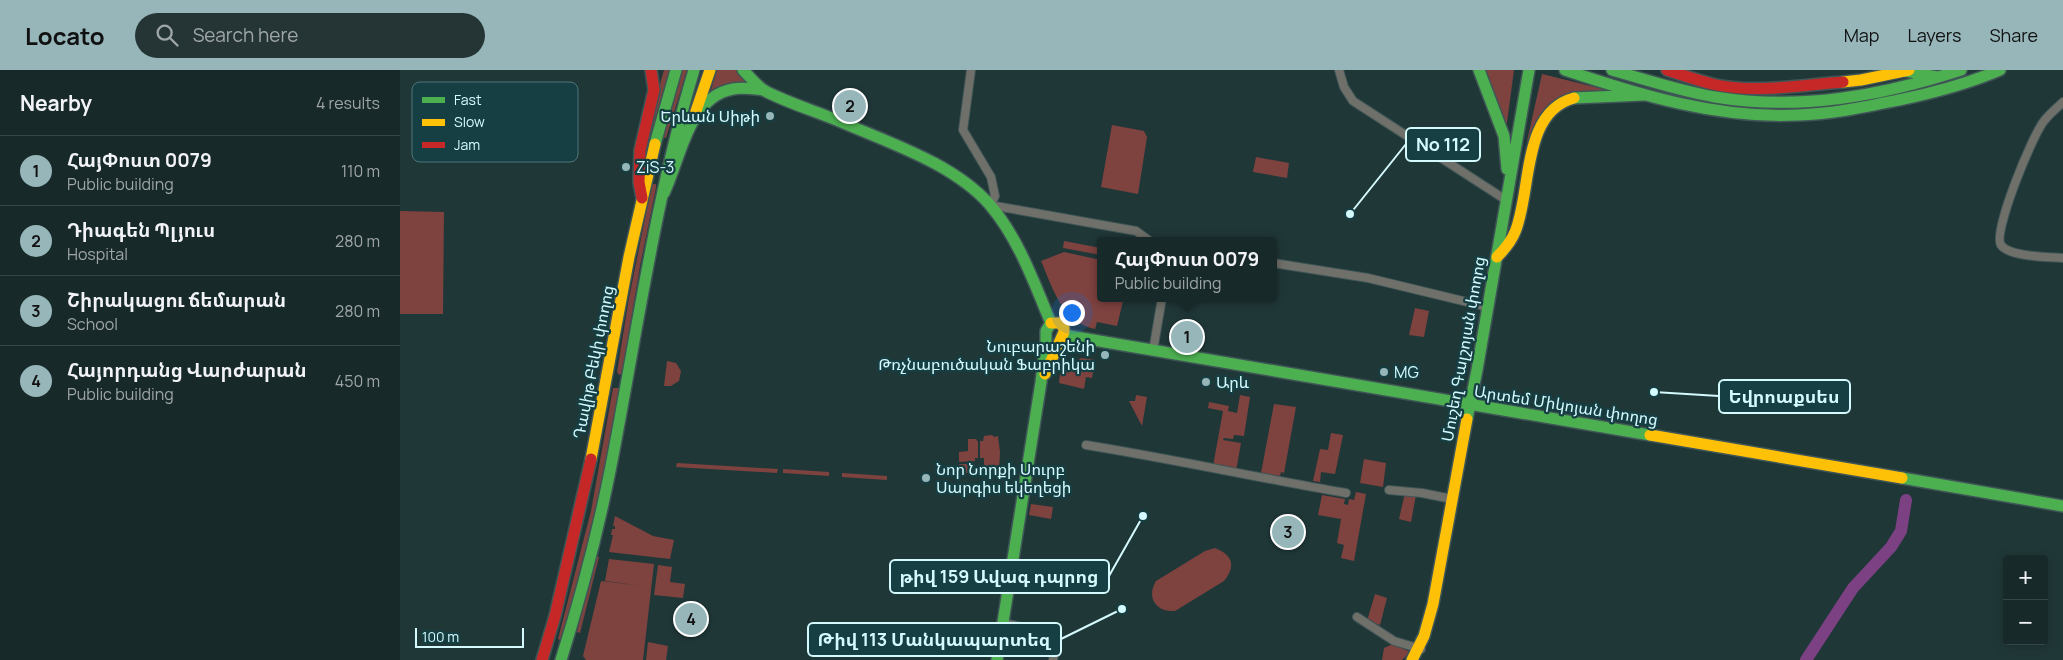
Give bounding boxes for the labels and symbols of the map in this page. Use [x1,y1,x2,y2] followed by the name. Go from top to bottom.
[412,82,578,162] legend
[834,87,866,125] pin: 2
[454,90,482,109] text: Fast
[660,105,760,127] place label: Երևան Սիթի
[764,110,776,122] marker: Երևան Սիթի
[454,112,485,131] text: Slow
[1406,128,1480,161] callout: No 112
[1416,132,1470,156] text: No 112
[454,135,480,154] text: Jam
[636,156,674,178] place label: ZiS-3
[620,161,632,173] marker: ZiS-3
[1436,255,1490,443] street label: Մուշեղ Գալշոյան փողոց
[567,283,619,441] street label: Դավիթ Բեկի փողոց
[1059,300,1085,326] your location
[1171,318,1203,356] pin: 1
[878,335,1095,375] place label: Նուբարաշենի Թռչնաբուծական Ֆաբրիկա
[1099,349,1111,361] marker: Նուբարաշենի Թռչնաբուծական Ֆաբրիկա
[1394,361,1419,383] place label: MG
[1378,366,1390,378] marker: MG
[1216,371,1249,393] place label: Արև
[1200,376,1212,388] marker: Արև
[1472,380,1660,430] street label: Արտեմ Միկոյան փողոց
[1719,380,1850,413] callout: Եվրոաքսես
[1729,384,1839,408] text: Եվրոաքսես
[936,458,1071,498] place label: Նոր Նորքի Սուրբ Սարգիս եկեղեցի
[920,472,932,484] marker: Նոր Նորքի Սուրբ Սարգիս եկեղեցի
[1272,513,1304,551] pin: 3
[890,560,1109,593] callout: թիվ 159 Ավագ դպրոց
[899,564,1099,588] text: թիվ 159 Ավագ դպրոց
[675,600,707,638] pin: 4
[808,623,1061,656] callout: Թիվ 113 Մանկապարտեզ
[415,625,524,648] scale bar
[818,627,1052,651] text: Թիվ 113 Մանկապարտեզ

